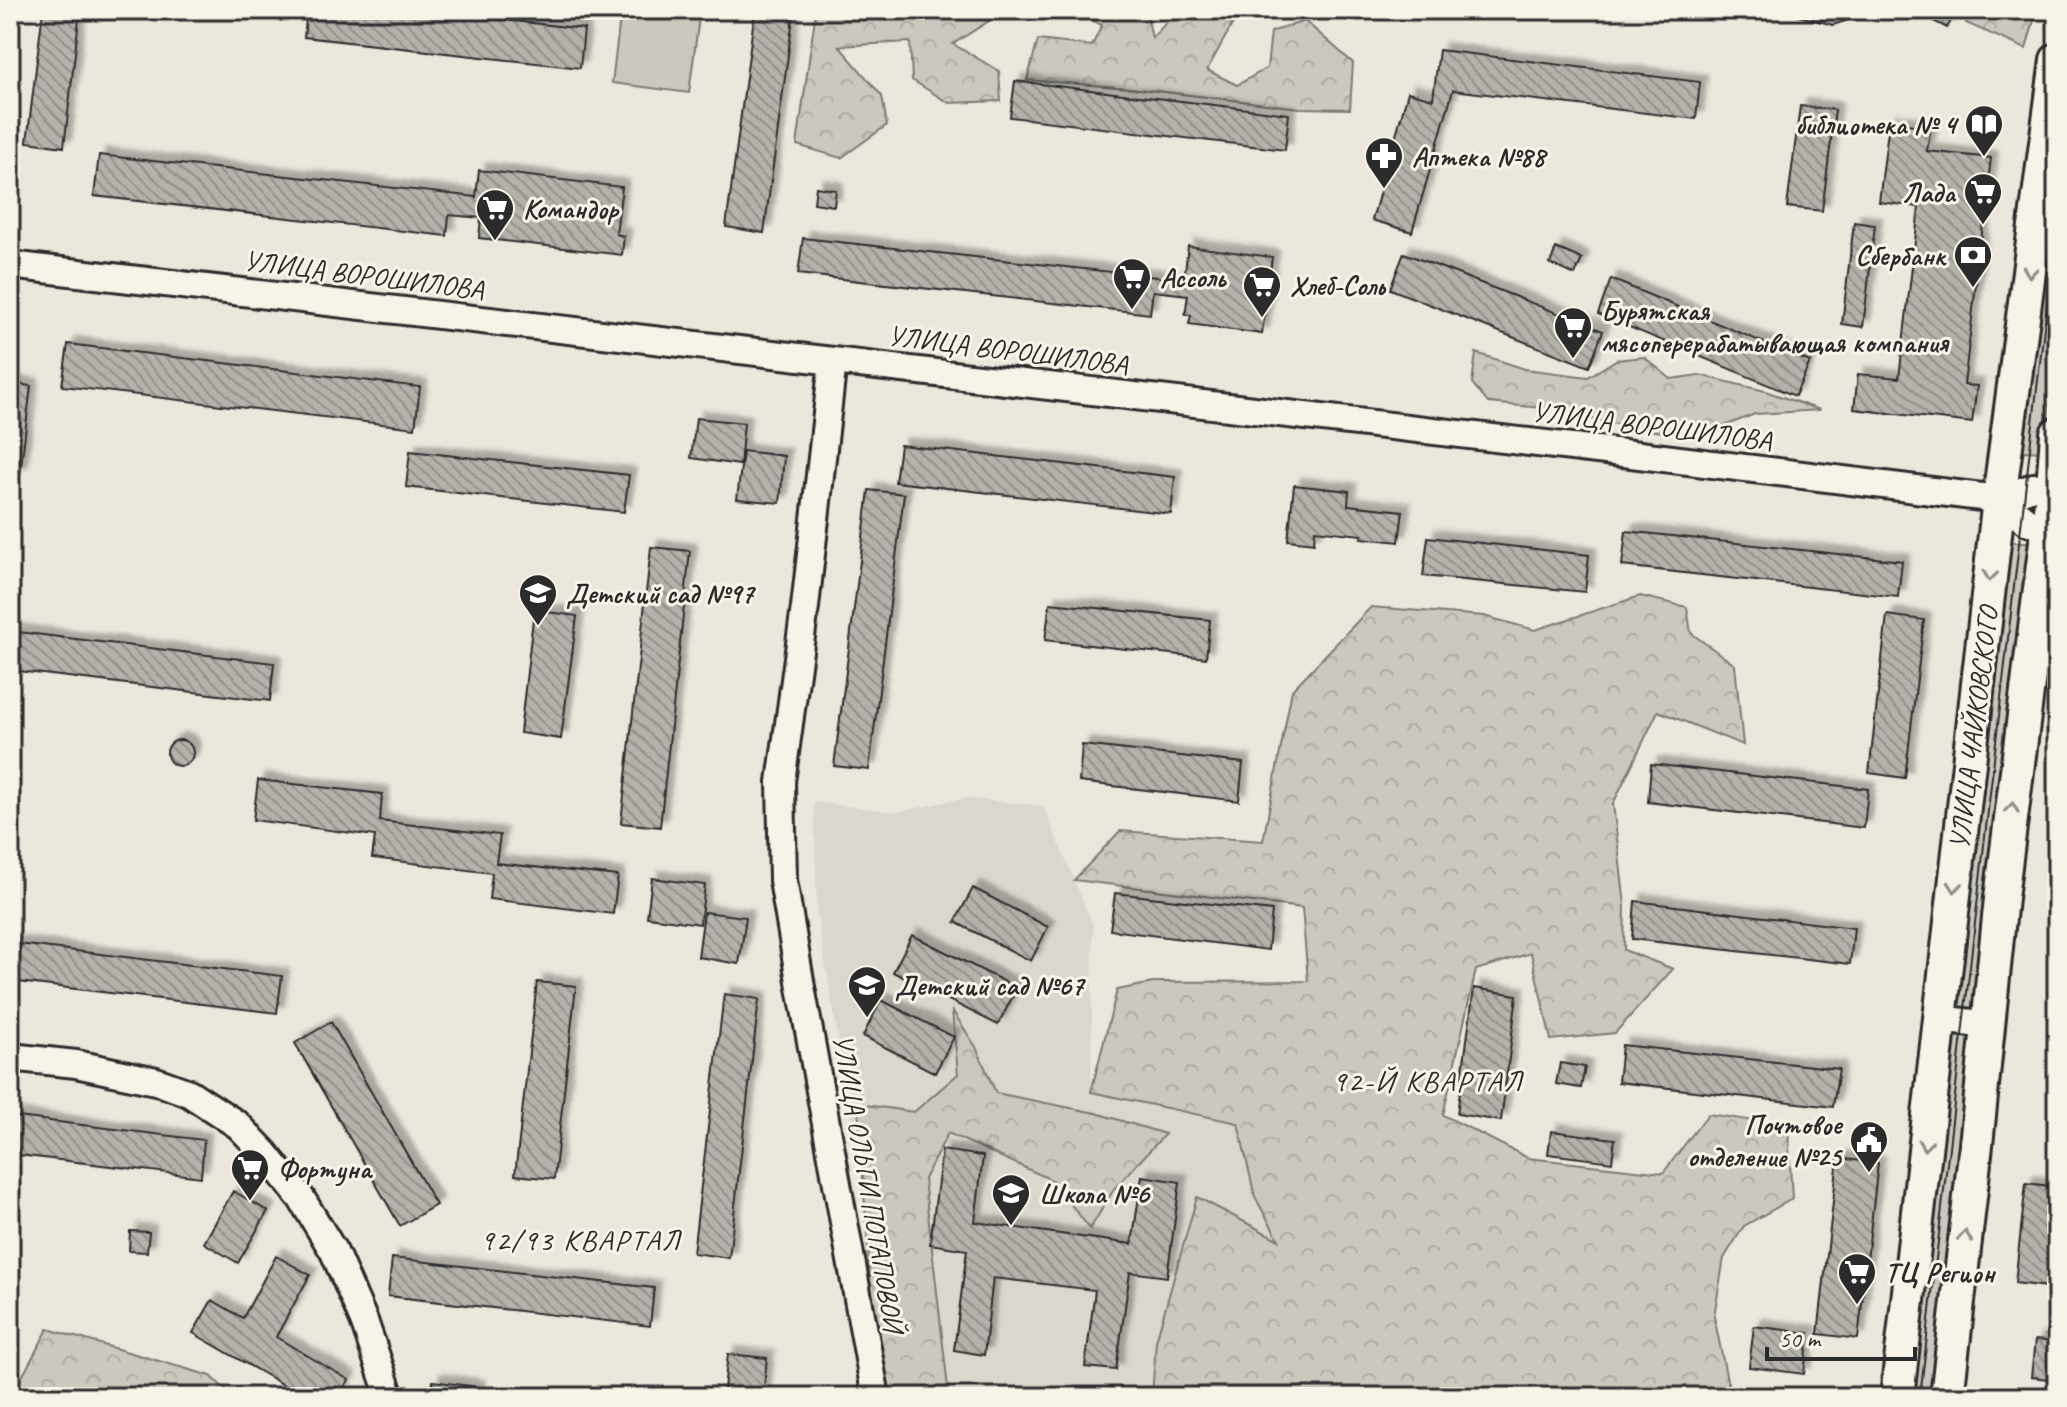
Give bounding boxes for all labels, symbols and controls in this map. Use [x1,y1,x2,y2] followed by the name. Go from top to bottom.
[1963,103,2005,158] library icon: библиотека № 4
[1795,107,1959,142] place label: библиотека № 4
[1363,135,1405,190] pharmacy icon: Аптека №88
[1412,139,1548,174] place label: Аптека №88
[1962,171,2004,226] supermarket icon: Лада
[1902,175,1957,210] place label: Лада
[474,187,516,242] supermarket icon: Командор
[523,191,620,226] place label: Командор
[1952,234,1994,289] bank icon: Сбербанк
[1856,238,1947,273] place label: Сбербанк
[242,242,487,307] street label: УЛИЦА ВОРОШИЛОВА
[1111,256,1153,311] supermarket icon: Ассоль
[1160,260,1228,295] place label: Ассоль
[1241,264,1283,319] supermarket icon: Хлеб-Соль
[2022,265,2039,279] one-way arrow
[1290,268,1387,303] place label: Хлеб-Соль
[1601,293,1950,360] place label: Бурятская мясоперерабатывающая компания
[1552,305,1594,360] supermarket icon: Бурятская мясоперерабатывающая компания
[886,317,1131,382] street label: УЛИЦА ВОРОШИЛОВА
[1530,393,1775,458] street label: УЛИЦА ВОРОШИЛОВА
[1981,570,1998,583] one-way arrow
[517,572,559,627] school or university icon: Детский сад №97
[566,576,756,611] place label: Детский сад №97
[1941,602,2006,851] street label: УЛИЦА ЧАЙКОВСКОГО
[2003,801,2020,815] one-way arrow
[1946,881,1963,894] one-way arrow
[846,964,888,1019] school or university icon: Детский сад №67
[895,968,1086,1003] place label: Детский сад №67
[825,1031,913,1339] street label: УЛИЦА ОЛЬГИ ПОТАПОВОЙ
[1332,1062,1525,1100] district label: 92-Й КВАРТАЛ
[1687,1107,1844,1174] place label: Почтовое отделение №25
[1848,1119,1890,1174] public building icon: Почтовое отделение №25
[1917,1139,1934,1152] one-way arrow
[229,1147,271,1202] supermarket icon: Фортуна
[278,1151,374,1187] place label: Фортуна
[990,1172,1032,1227] school or university icon: Школа №6
[1039,1176,1151,1211] place label: Школа №6
[480,1221,683,1259] district label: 92/93 КВАРТАЛ
[1956,1229,1973,1242] one-way arrow
[1836,1251,1878,1306] supermarket icon: ТЦ Регион
[1885,1255,1996,1290] place label: ТЦ Регион
[1767,1311,1915,1361] scale bar
[1779,1324,1822,1354] text: 50 m

